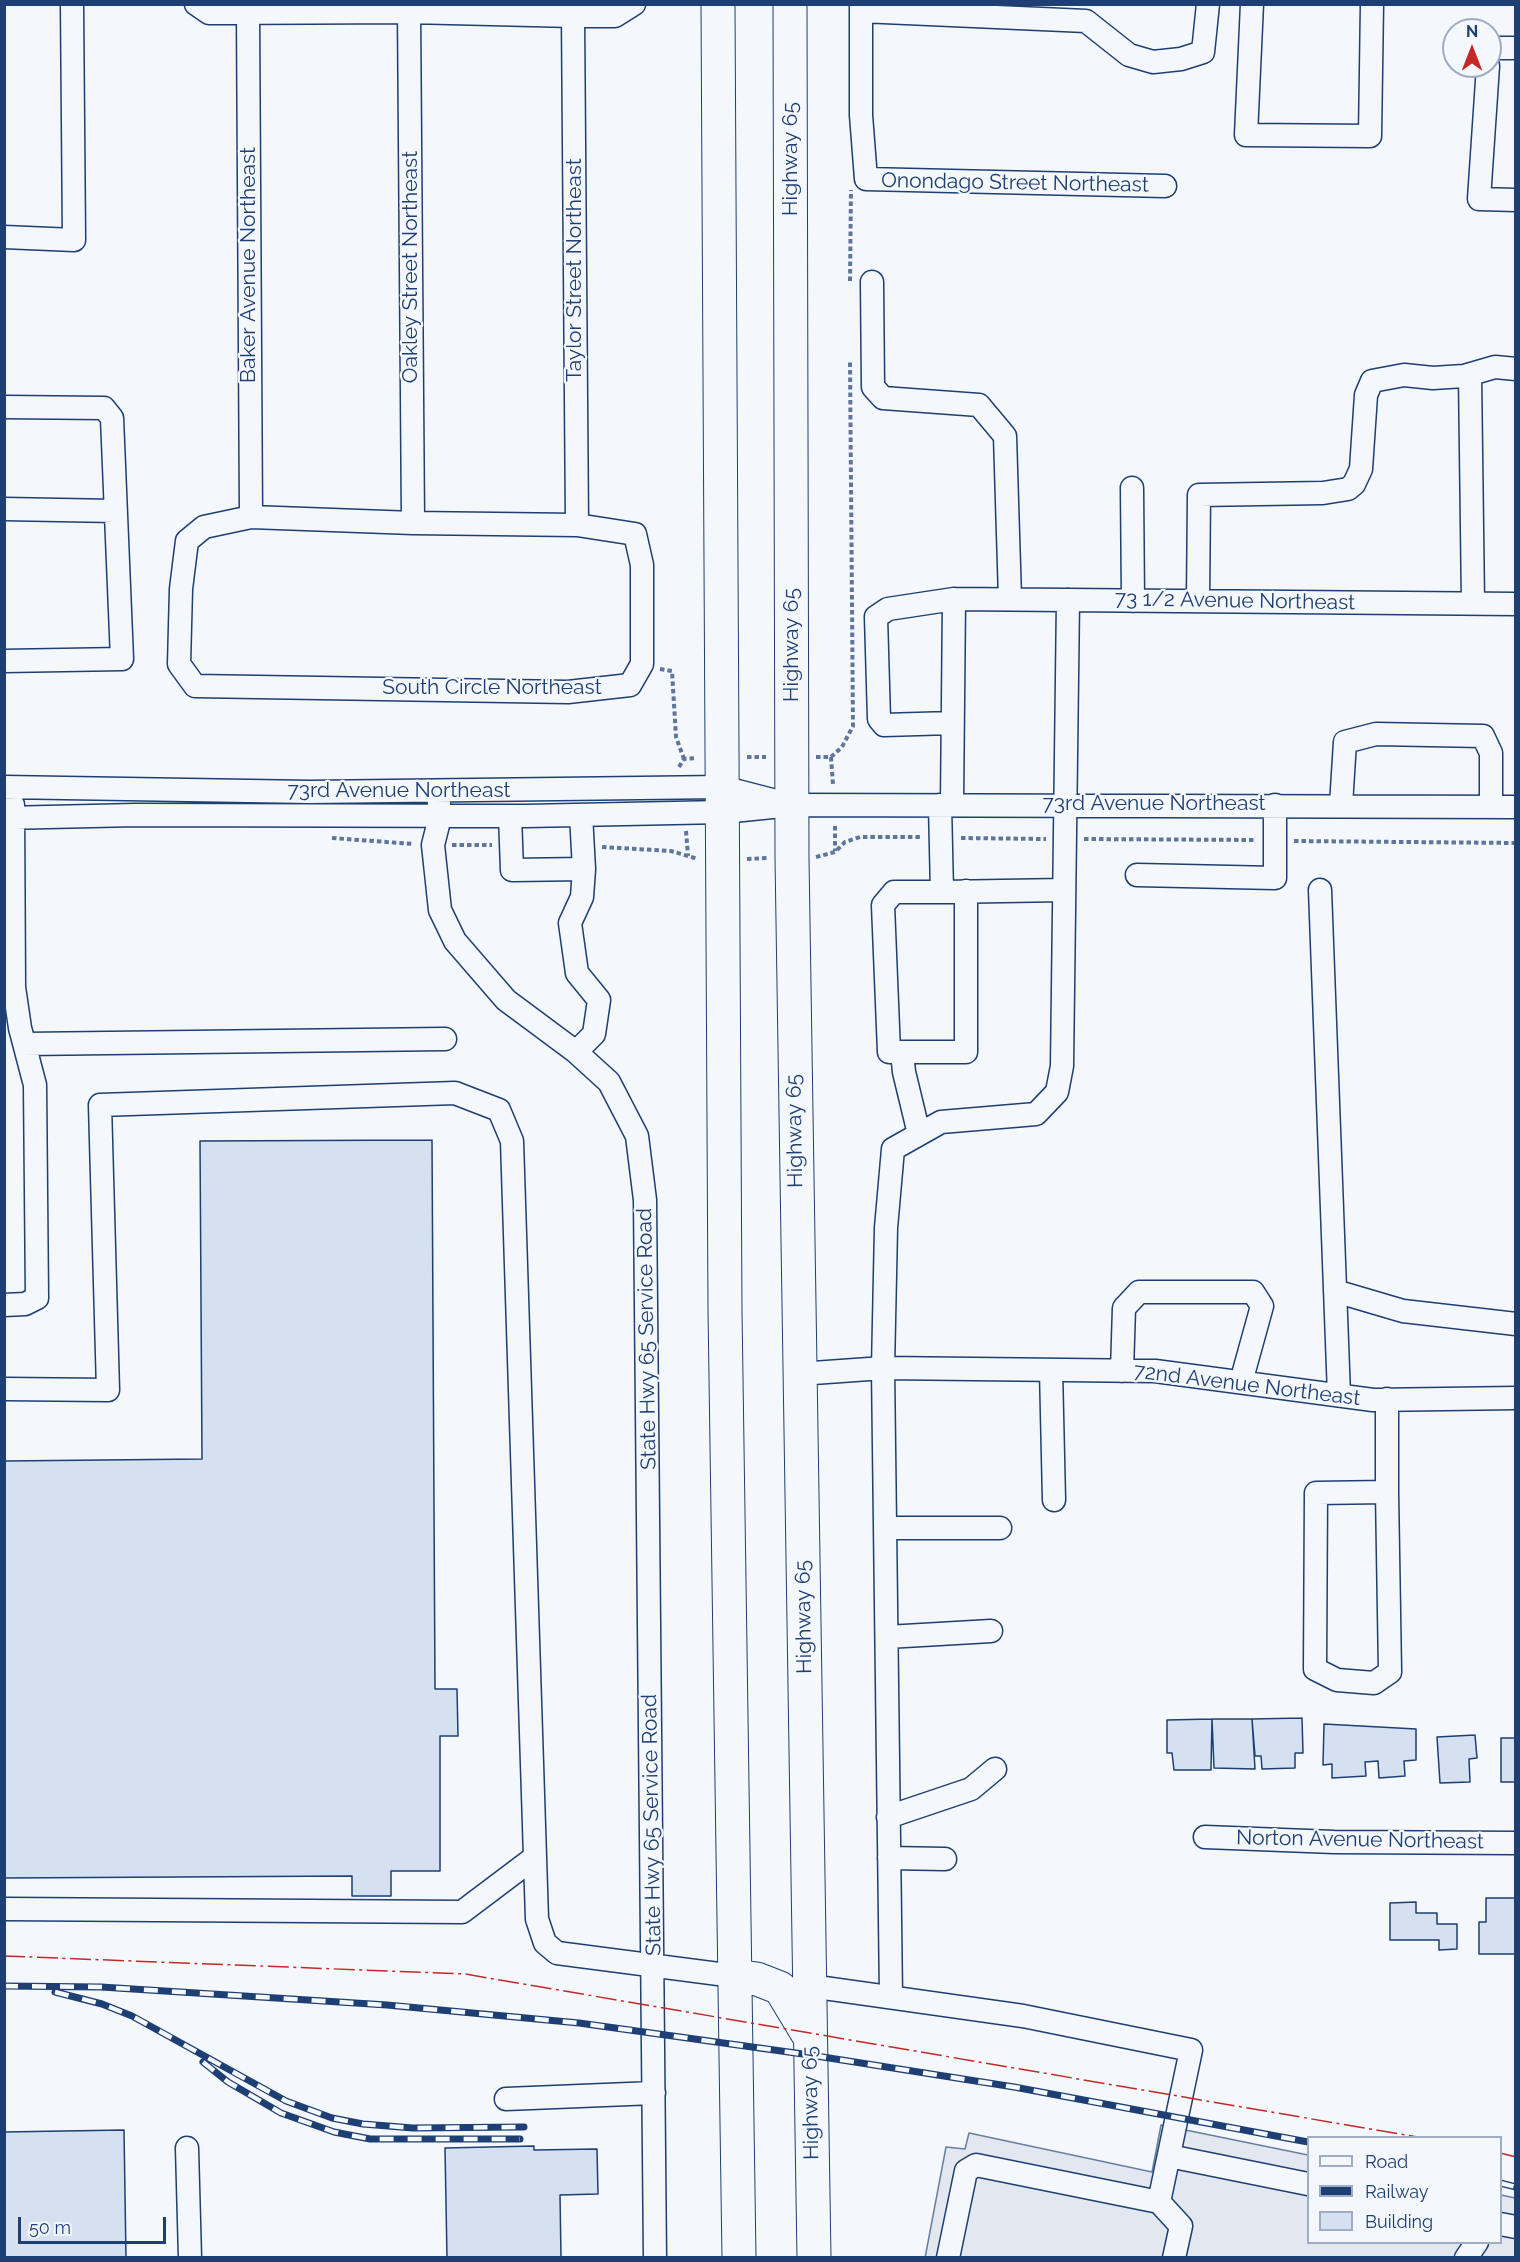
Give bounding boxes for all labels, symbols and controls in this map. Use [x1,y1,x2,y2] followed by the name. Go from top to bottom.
[1442,18,1502,78] north arrow
[1466,22,1478,41] text: N
[778,102,804,216] street label: Highway 65
[236,147,262,383] street label: Baker Avenue Northeast
[398,151,424,383] street label: Oakley Street Northeast
[562,158,588,382] street label: Taylor Street Northeast
[881,168,1149,198] street label: Onondago Street Northeast
[1115,586,1355,616] street label: 73 1/2 Avenue Northeast
[779,588,805,702] street label: Highway 65
[382,675,602,701] street label: South Circle Northeast
[287,778,511,804] street label: 73rd Avenue Northeast
[1042,791,1266,817] street label: 73rd Avenue Northeast
[781,1074,809,1188] street label: Highway 65
[632,1208,662,1470] street label: State Hwy 65 Service Road
[1132,1359,1362,1411] street label: 72nd Avenue Northeast
[790,1560,818,1674] street label: Highway 65
[637,1694,667,1956] street label: State Hwy 65 Service Road
[1236,1825,1484,1855] street label: Norton Avenue Northeast
[797,2046,825,2160] street label: Highway 65
[1307,2136,1502,2244] legend
[1365,2151,1408,2172] text: Road
[1365,2181,1429,2202] text: Railway
[21,2205,170,2243] scale bar
[1365,2211,1433,2232] text: Building
[29,2217,71,2238] text: 50 m

